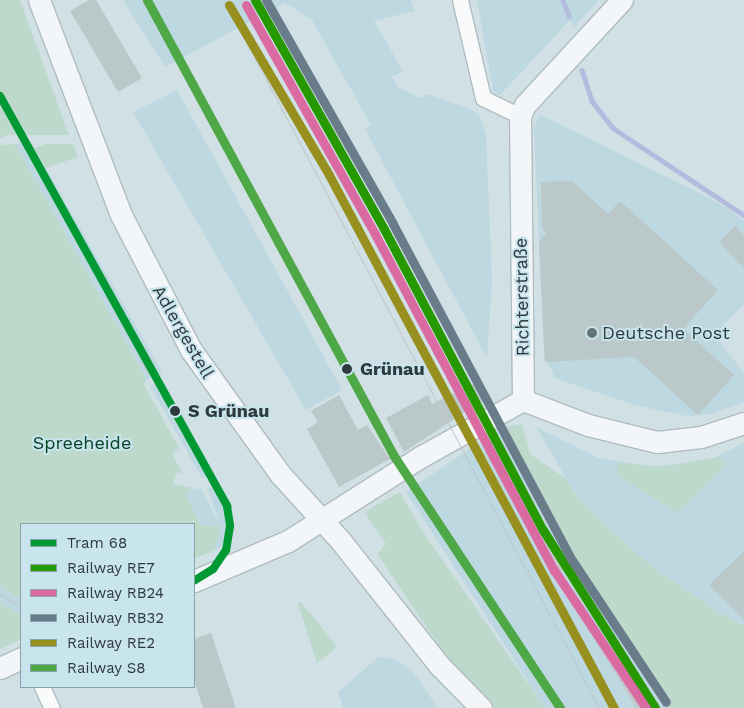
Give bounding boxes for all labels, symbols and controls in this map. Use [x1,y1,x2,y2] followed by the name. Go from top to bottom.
[510,238,534,356] street label: Richterstraße
[148,281,218,383] street label: Adlergestell
[602,322,730,344] place label: Deutsche Post
[586,327,598,339] marker: Deutsche Post
[360,358,425,380] place label: Grünau
[338,360,356,378] marker: Grünau
[188,400,269,422] place label: S Grünau
[166,402,184,420] marker: S Grünau
[33,432,131,454] park label: Spreeheide
[20,523,195,688] legend
[67,534,127,552] text: Tram 68
[67,559,155,577] text: Railway RE7
[67,584,164,602] text: Railway RB24
[67,609,164,627] text: Railway RB32
[67,634,155,652] text: Railway RE2
[67,659,146,677] text: Railway S8

